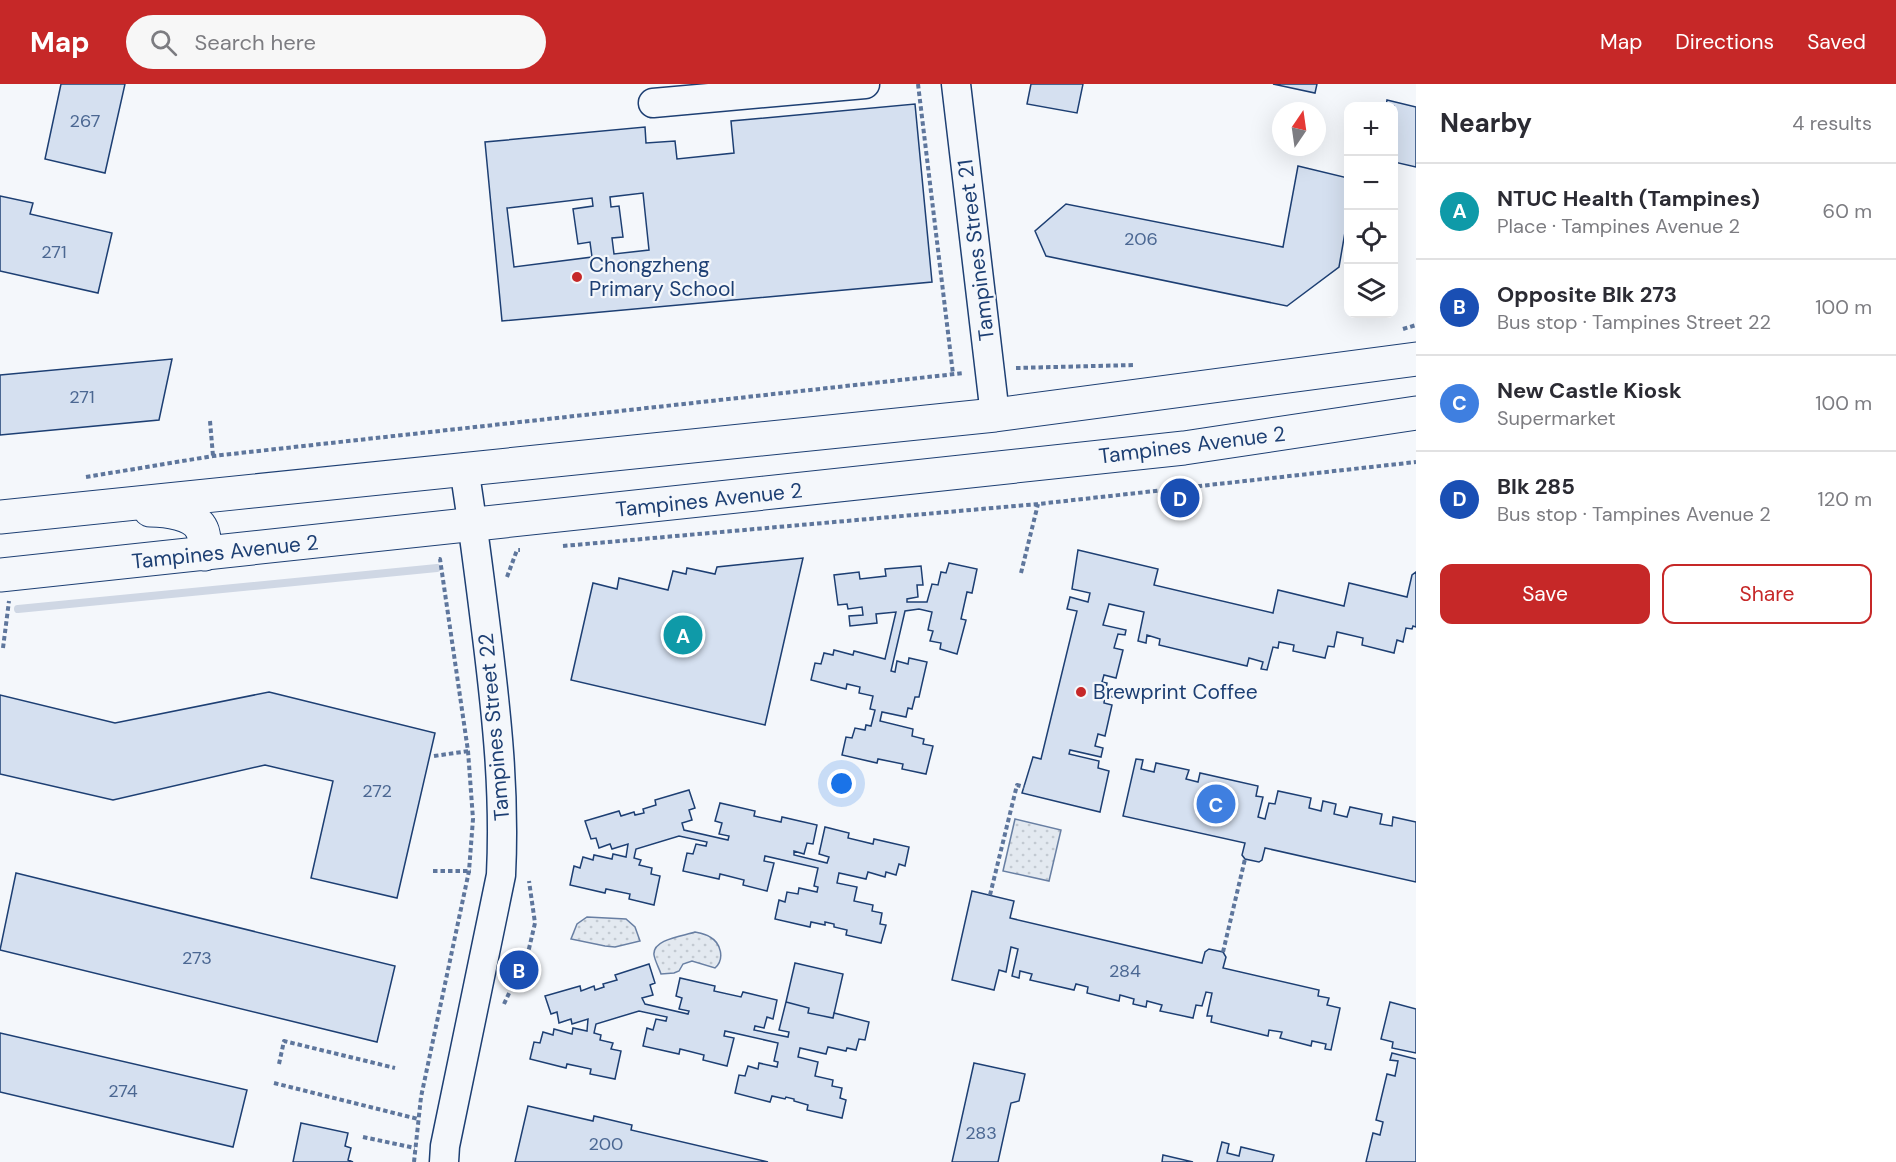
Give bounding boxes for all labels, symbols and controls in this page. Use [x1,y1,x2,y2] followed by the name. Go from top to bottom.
[126,15,546,69] search box
[30,24,90,61] text: Map
[147,26,180,59] icon: search
[195,28,316,57] text: Search here
[1600,28,1642,56] text: Map
[1675,28,1774,56] text: Directions
[1807,28,1866,56] text: Saved
[1272,102,1326,156] north arrow
[1344,102,1398,318] map controls
[1344,102,1398,156] button: +
[1440,106,1532,140] text: Nearby
[70,109,100,133] house number: 267
[1792,110,1872,136] text: 4 results
[1344,156,1398,210] button: −
[951,158,1001,342] street label: Tampines Street 21
[1497,184,1760,213] text: NTUC Health (Tampines)
[1452,198,1467,224] text: A
[1823,198,1872,224] text: 60 m
[1344,210,1398,264] button: locate
[1497,213,1740,239] text: Place · Tampines Avenue 2
[1124,227,1158,251] house number: 206
[41,240,67,264] house number: 271
[589,251,735,303] place label: Chongzheng Primary School
[1344,264,1398,318] button: layers
[570,270,584,284] marker: Chongzheng Primary School
[1497,280,1677,309] text: Opposite Blk 273
[1453,294,1466,320] text: B
[1815,294,1872,320] text: 100 m
[1497,309,1771,335] text: Bus stop · Tampines Street 22
[1497,376,1682,405] text: New Castle Kiosk
[69,385,95,409] house number: 271
[1452,390,1467,416] text: C
[1815,390,1872,416] text: 100 m
[1497,405,1616,431] text: Supermarket
[1097,420,1287,470] street label: Tampines Avenue 2
[1497,472,1575,501] text: Blk 285
[614,476,804,524] street label: Tampines Avenue 2
[1160,476,1200,520] pin: D
[1452,486,1467,512] text: D
[1818,486,1872,512] text: 120 m
[1497,501,1771,527] text: Bus stop · Tampines Avenue 2
[130,528,320,576] street label: Tampines Avenue 2
[1440,564,1650,624] button: Save
[1662,564,1872,624] button: Share
[664,612,702,658] pin: A
[472,632,516,822] street label: Tampines Street 22
[1093,678,1258,706] place label: Brewprint Coffee
[1074,685,1088,699] marker: Brewprint Coffee
[827,769,856,798] your location
[362,779,392,803] house number: 272
[1196,782,1236,826] pin: C
[182,946,212,970] house number: 273
[500,948,538,992] pin: B
[1109,959,1141,983] house number: 284
[108,1079,138,1103] house number: 274
[965,1121,997,1145] house number: 283
[589,1132,623,1156] house number: 200

